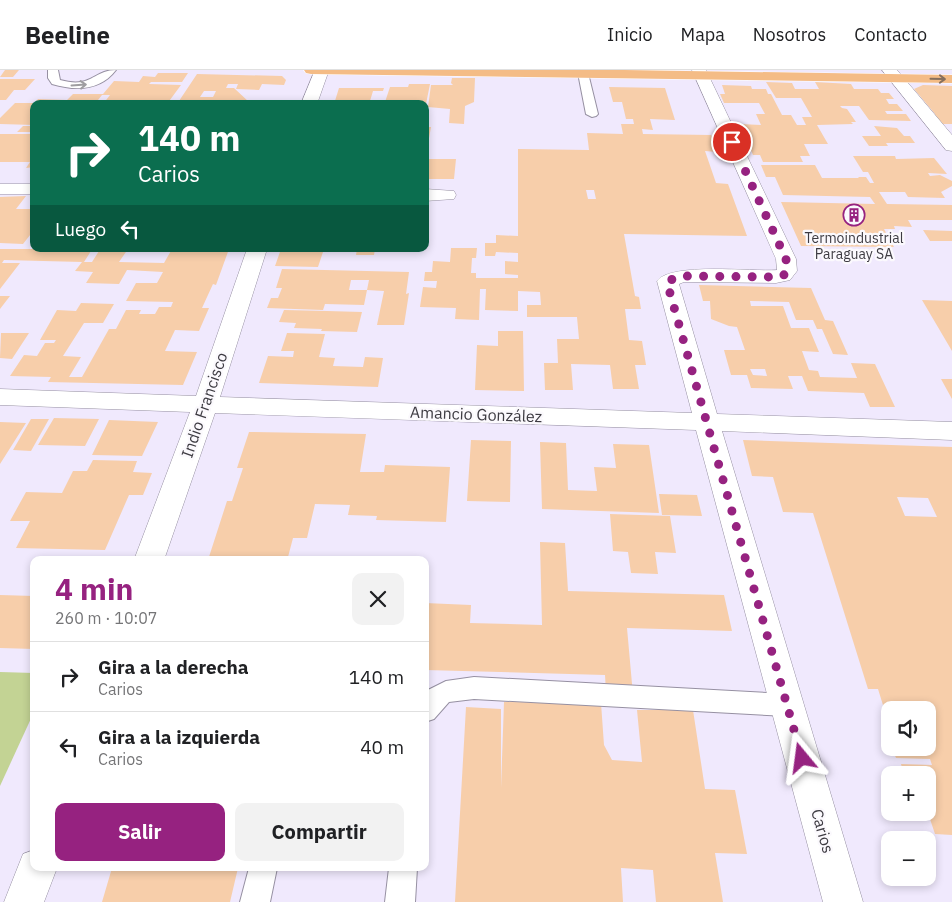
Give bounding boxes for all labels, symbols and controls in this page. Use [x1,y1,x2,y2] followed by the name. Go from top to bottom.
[25,19,110,51] text: Beeline
[607,23,653,46] text: Inicio
[681,23,725,46] text: Mapa
[753,23,826,46] text: Nosotros
[854,23,927,46] text: Contacto
[929,74,945,84] one-way arrow
[71,81,87,90] one-way arrow
[138,115,241,161] text: 140 m
[55,120,120,185] icon: right
[711,121,753,163] pin
[718,128,746,156] icon: arrive
[138,159,200,188] text: Carios
[842,203,866,227] building icon: Termoindustrial Paraguay SA
[116,215,144,243] icon: left
[55,217,106,241] text: Luego
[804,229,904,263] place label: Termoindustrial Paraguay SA
[177,350,231,460] street label: Indio Francisco
[410,402,542,426] street label: Amancio González
[55,569,133,608] text: 4 min
[352,573,404,625] button: close
[55,608,157,628] text: 260 m · 10:07
[98,655,249,679] text: Gira a la derecha
[55,663,83,691] icon: right
[349,665,404,689] text: 140 m
[98,679,143,699] text: Carios
[881,701,936,886] map controls
[881,701,936,756] button: sound
[98,725,260,749] text: Gira a la izquierda
[775,731,827,783] position arrow
[55,733,83,761] icon: left
[360,735,404,759] text: 40 m
[98,749,143,769] text: Carios
[881,766,936,821] button: +
[55,803,225,861] button: Salir
[235,803,404,861] button: Compartir
[807,807,839,855] street label: Carios
[881,831,936,886] button: −

